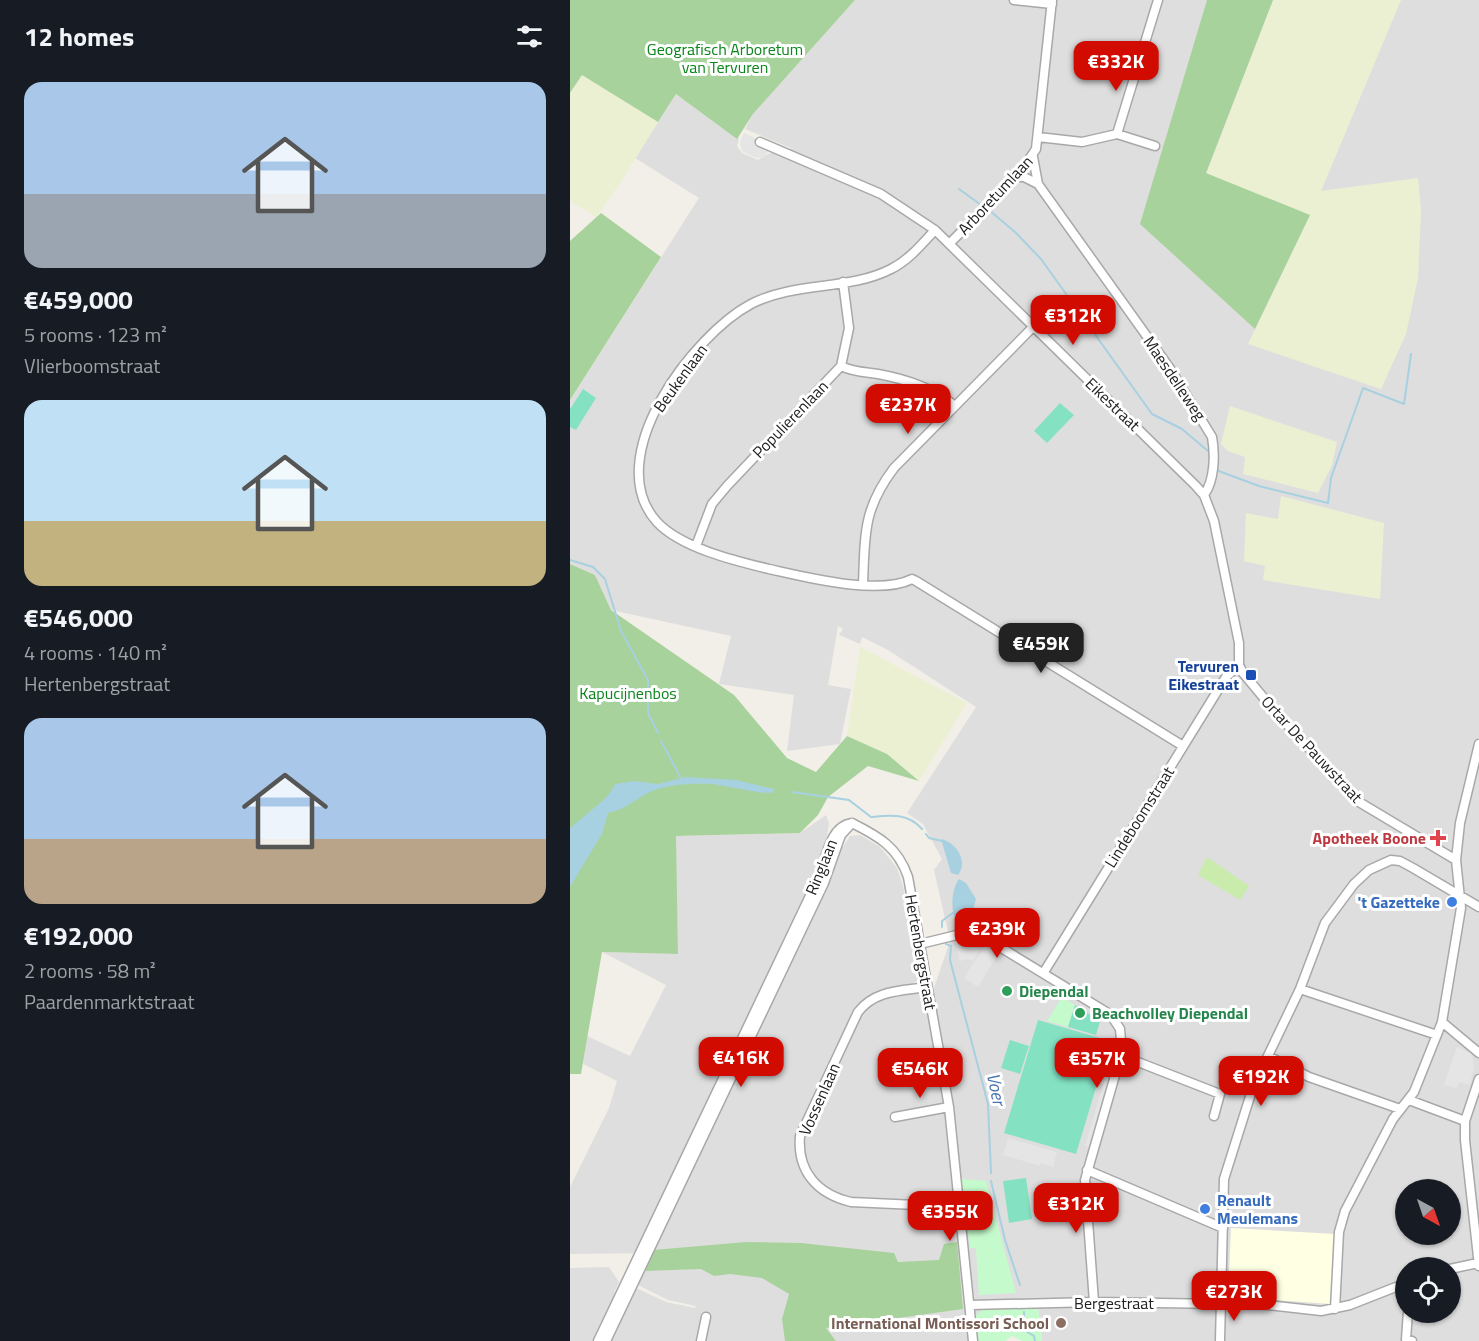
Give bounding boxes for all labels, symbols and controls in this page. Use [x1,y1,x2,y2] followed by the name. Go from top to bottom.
[24,17,134,56] text: 12 homes
[513,20,546,53] icon: filters
[647,37,803,79] park label: Geografisch Arboretum van Tervuren
[1074,41,1158,92] pin: €332K
[1088,45,1144,76] text: €332K
[231,121,339,229] icon: home
[952,150,1038,240] street label: Arboretumlaan
[24,280,133,319] text: €459,000
[1031,295,1115,346] pin: €312K
[1045,299,1101,330] text: €312K
[24,319,167,350] text: 5 rooms · 123 m²
[1138,331,1212,425] street label: Maesdelleweg
[647,339,713,417] street label: Beukenlaan
[24,350,160,381] text: Vlierboomstraat
[1080,372,1146,437] street label: Eikestraat
[746,375,834,463] street label: Populierenlaan
[866,384,950,435] pin: €237K
[880,388,936,419] text: €237K
[231,439,339,547] icon: home
[24,598,133,637] text: €546,000
[999,623,1083,674] pin: €459K
[1013,627,1069,658] text: €459K
[24,637,167,668] text: 4 rooms · 140 m²
[1168,654,1239,696] place label: Tervuren Eikestraat
[24,668,170,699] text: Hertenbergstraat
[1244,668,1258,682] marker: Tervuren Eikestraat
[579,681,677,705] park label: Kapucijnenbos
[1256,690,1368,808] street label: Ortar De Pauwstraat
[231,757,339,865] icon: home
[1098,761,1180,872] street label: Lindeboomstraat
[1313,826,1426,850] place label: Apotheek Boone
[1431,831,1445,845] marker: Apotheek Boone
[799,835,843,899] street label: Ringlaan
[1357,890,1440,914] place label: 't Gazetteke
[899,892,943,1012] street label: Hertenbergstraat
[1445,895,1459,909] marker: 't Gazetteke
[955,908,1039,959] pin: €239K
[969,912,1025,943] text: €239K
[24,916,133,955] text: €192,000
[24,955,156,986] text: 2 rooms · 58 m²
[1019,979,1089,1003] place label: Diependal
[1000,984,1014,998] marker: Diependal
[24,986,194,1017] text: Paardenmarktstraat
[1092,1001,1248,1025] place label: Beachvolley Diependal
[1073,1006,1087,1020] marker: Beachvolley Diependal
[699,1037,783,1088] pin: €416K
[1055,1038,1139,1089] pin: €357K
[713,1041,769,1072] text: €416K
[1069,1042,1125,1073] text: €357K
[878,1048,962,1099] pin: €546K
[892,1052,948,1083] text: €546K
[1219,1056,1303,1107] pin: €192K
[792,1059,846,1139] street label: Vossenlaan
[1233,1060,1289,1091] text: €192K
[980,1070,1014,1110] water label: Voer
[1395,1179,1461,1245] north arrow
[1395,1179,1461,1323] map controls
[1034,1183,1118,1234] pin: €312K
[1048,1187,1104,1218] text: €312K
[1217,1188,1298,1230] place label: Renault Meulemans
[908,1191,992,1242] pin: €355K
[922,1195,978,1226] text: €355K
[1198,1202,1212,1216] marker: Renault Meulemans
[1395,1257,1461,1323] button: locate
[1192,1271,1276,1322] pin: €273K
[1206,1275,1262,1306] text: €273K
[1074,1291,1154,1315] street label: Bergestraat
[831,1311,1049,1335] place label: International Montissori School
[1054,1316,1068,1330] marker: International Montissori School

